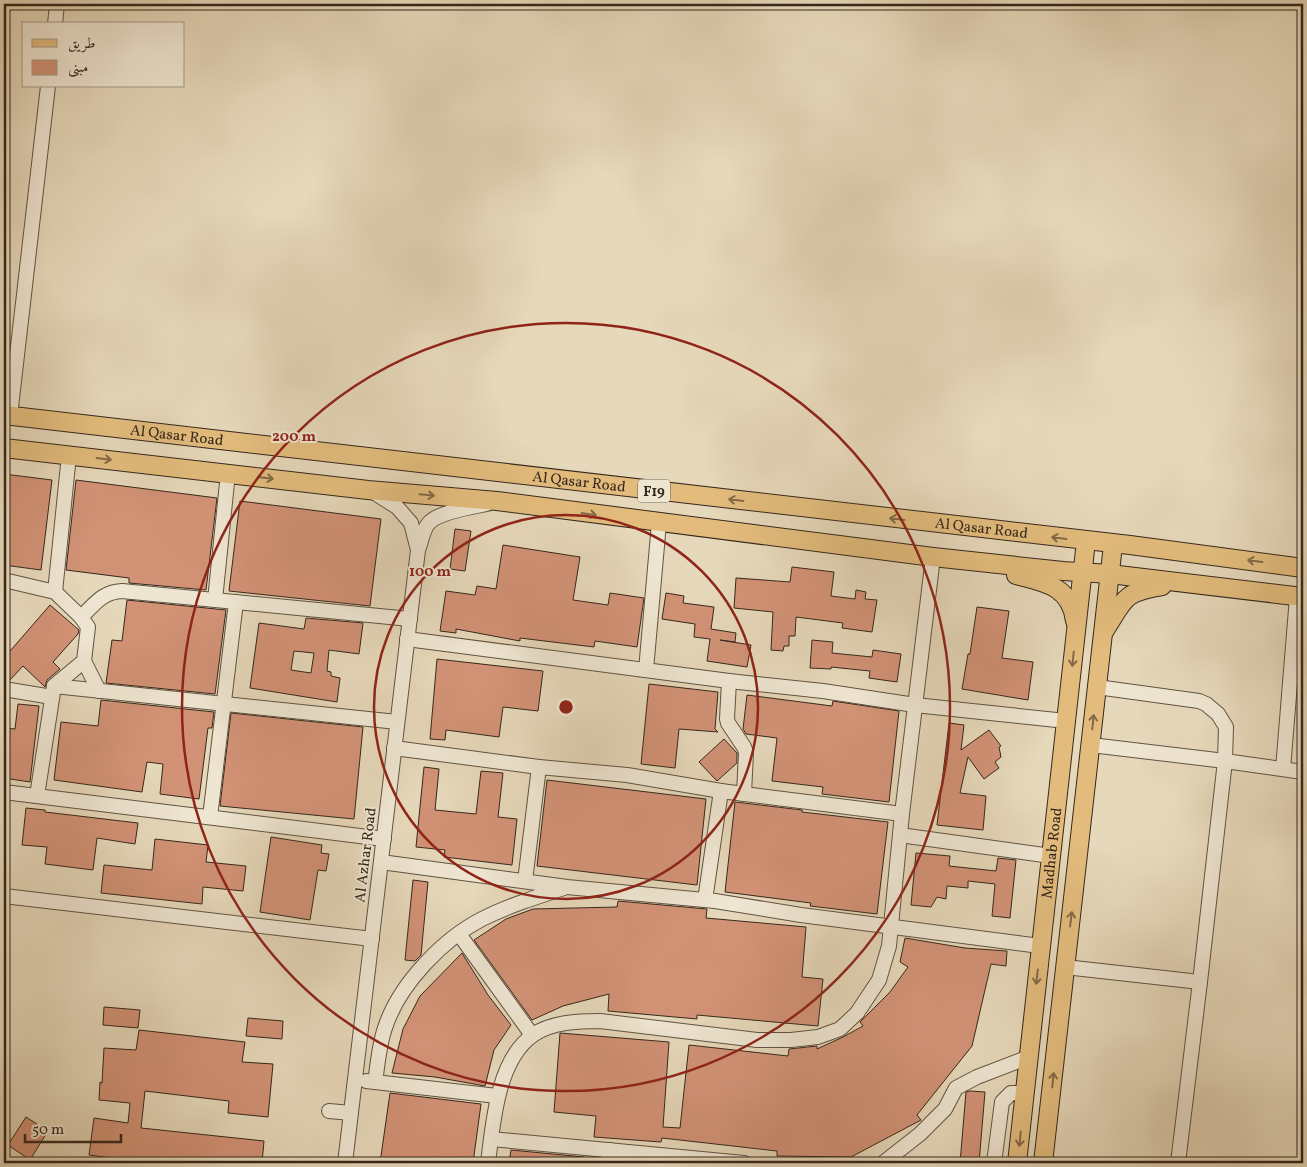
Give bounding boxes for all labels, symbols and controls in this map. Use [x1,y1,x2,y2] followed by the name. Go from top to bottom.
[22,22,185,88] legend
[68,34,95,55] text: طريق
[68,58,88,79] text: مبنى
[129,421,224,452] street label: Al Qasar Road
[272,427,316,448] text: 200 m
[96,454,112,464] one-way arrow
[531,467,627,499] street label: Al Qasar Road
[257,473,273,483] one-way arrow
[638,480,670,502] road number: F19
[419,490,435,500] one-way arrow
[728,495,744,505] one-way arrow
[580,509,596,519] one-way arrow
[890,514,906,524] one-way arrow
[934,514,1029,545] street label: Al Qasar Road
[1051,533,1067,543] one-way arrow
[1247,556,1263,566] one-way arrow
[409,562,452,583] text: 100 m
[1068,651,1078,667] one-way arrow
[557,698,575,716] centre of rings
[1088,715,1098,731] one-way arrow
[350,806,383,904] street label: Al Azhar Road
[1037,806,1068,900] street label: Madhab Road
[1066,911,1076,927] one-way arrow
[1032,969,1042,985] one-way arrow
[1048,1072,1058,1088] one-way arrow
[25,1112,121,1144] scale bar
[32,1120,64,1141] text: 50 m
[1015,1130,1025,1146] one-way arrow

